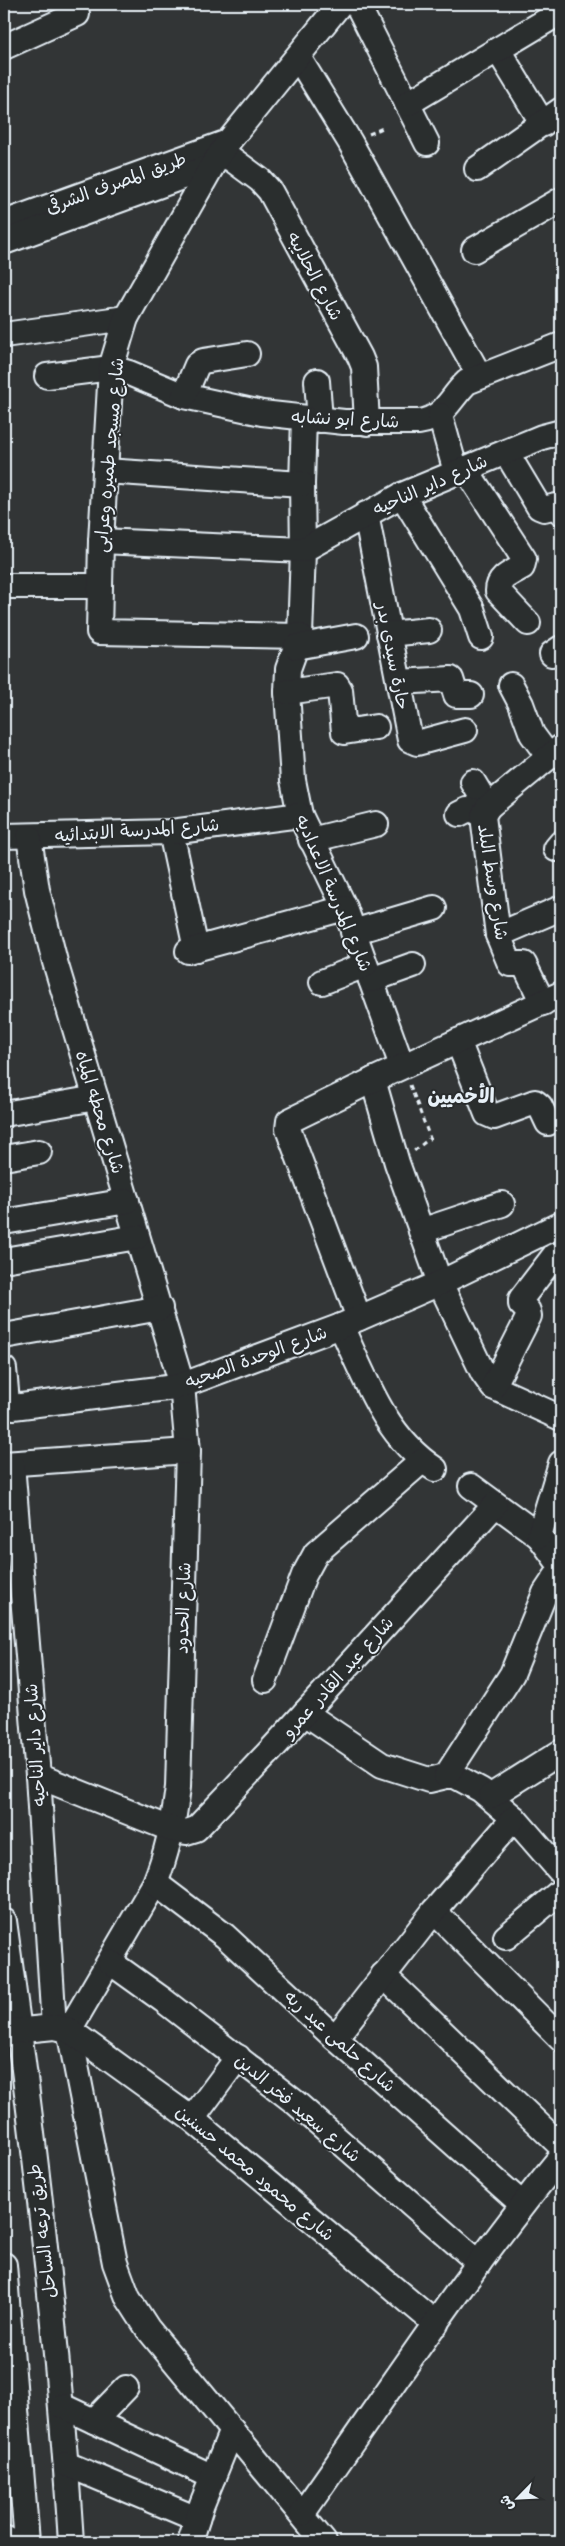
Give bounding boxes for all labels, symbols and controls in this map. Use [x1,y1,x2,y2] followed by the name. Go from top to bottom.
[42,146,189,219] street label: طريق المصرف الشرقى
[282,227,349,325] street label: شارع الحلايبه
[88,356,129,553] street label: شارع مسجد طميره وعرابى
[290,403,400,434] street label: شارع ابو نشابه
[368,448,491,521] street label: شارع داير الناحيه
[371,598,416,711] street label: حارة سيدى بدر
[290,810,379,975] street label: شارع المدرسة الاعداديه
[54,811,220,848] street label: شارع المدرسة الابتدائيه
[472,822,515,942] street label: شارع وسط البلد
[70,1047,131,1177] street label: شارع محطه المياه
[427,1082,495,1108] district label: الأخميين
[181,1319,330,1394] street label: شارع الوحدة الصحيه
[168,1562,197,1654] street label: شارع الحدود
[275,1610,399,1744] street label: شارع عبد القادر عمرو
[18,1683,51,1807] street label: شارع داير الناحيه
[279,1984,401,2097] street label: شارع حلمى عبد ربه
[230,2047,367,2168] street label: شارع سعيد فخر الدين
[171,2099,340,2247] street label: شارع محمود محمد حسنين
[21,2162,61,2300] street label: طريق ترعه الساحل
[492,2474,542,2524] north arrow
[494,2493,517,2514] text: ش

